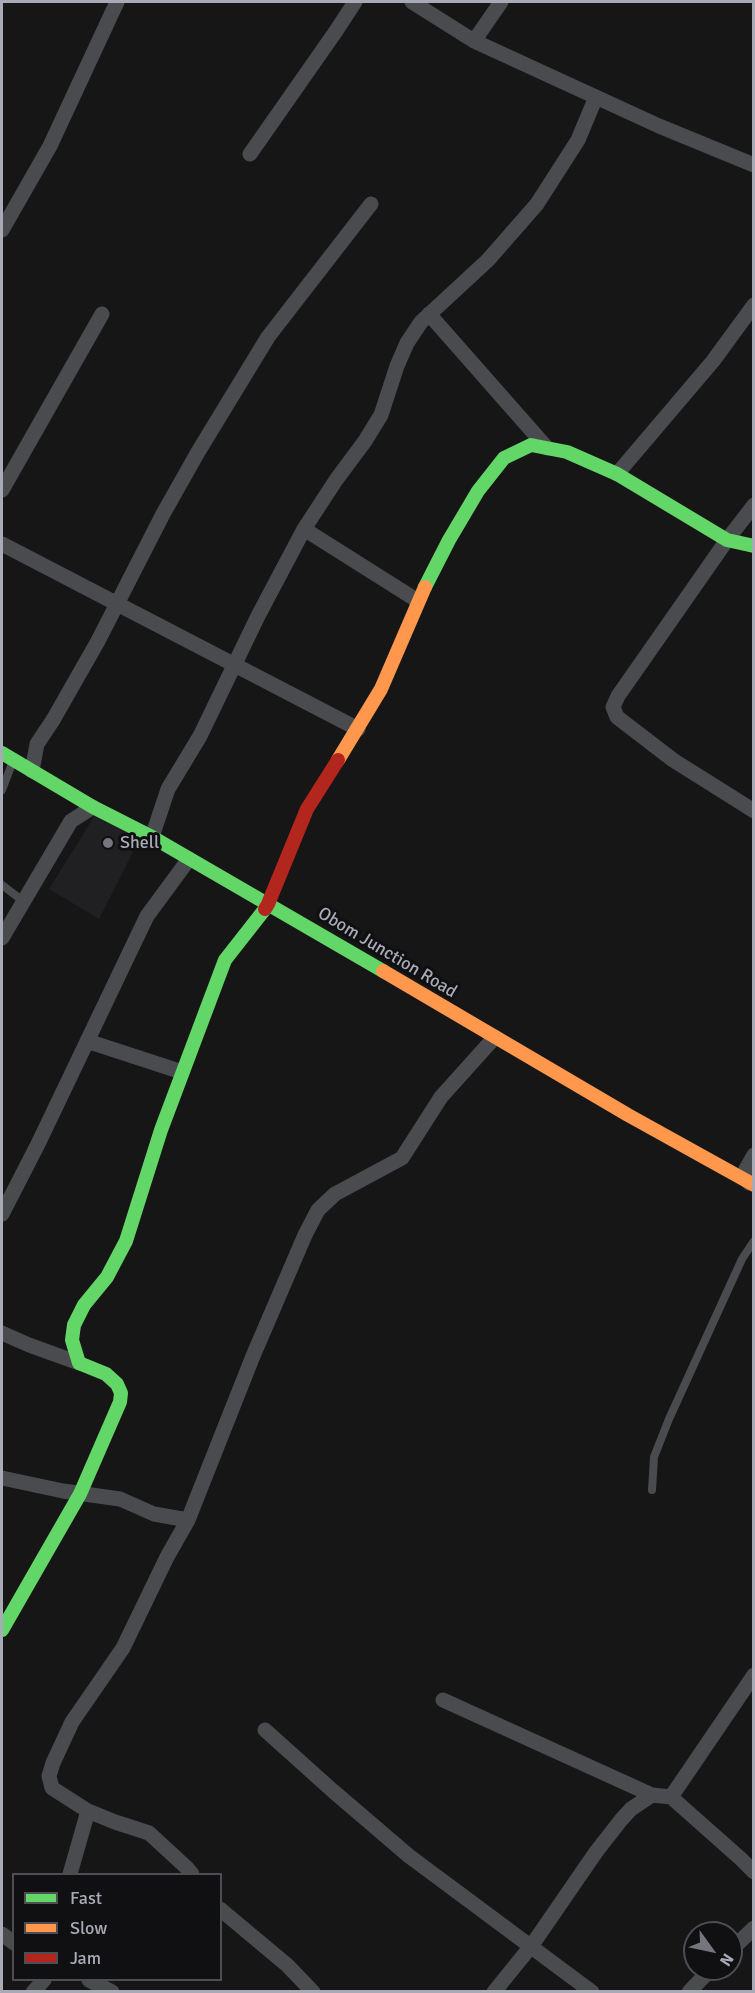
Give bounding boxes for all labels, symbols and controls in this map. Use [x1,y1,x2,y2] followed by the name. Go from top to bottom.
[120,832,159,854] place label: Shell
[101,836,115,850] marker: Shell
[314,903,460,1003] street label: Obom Junction Road
[12,1873,222,1981] legend
[70,1887,102,1909] text: Fast
[70,1917,107,1939] text: Slow
[683,1921,743,1981] north arrow
[70,1947,101,1969] text: Jam
[715,1950,738,1970] text: N

